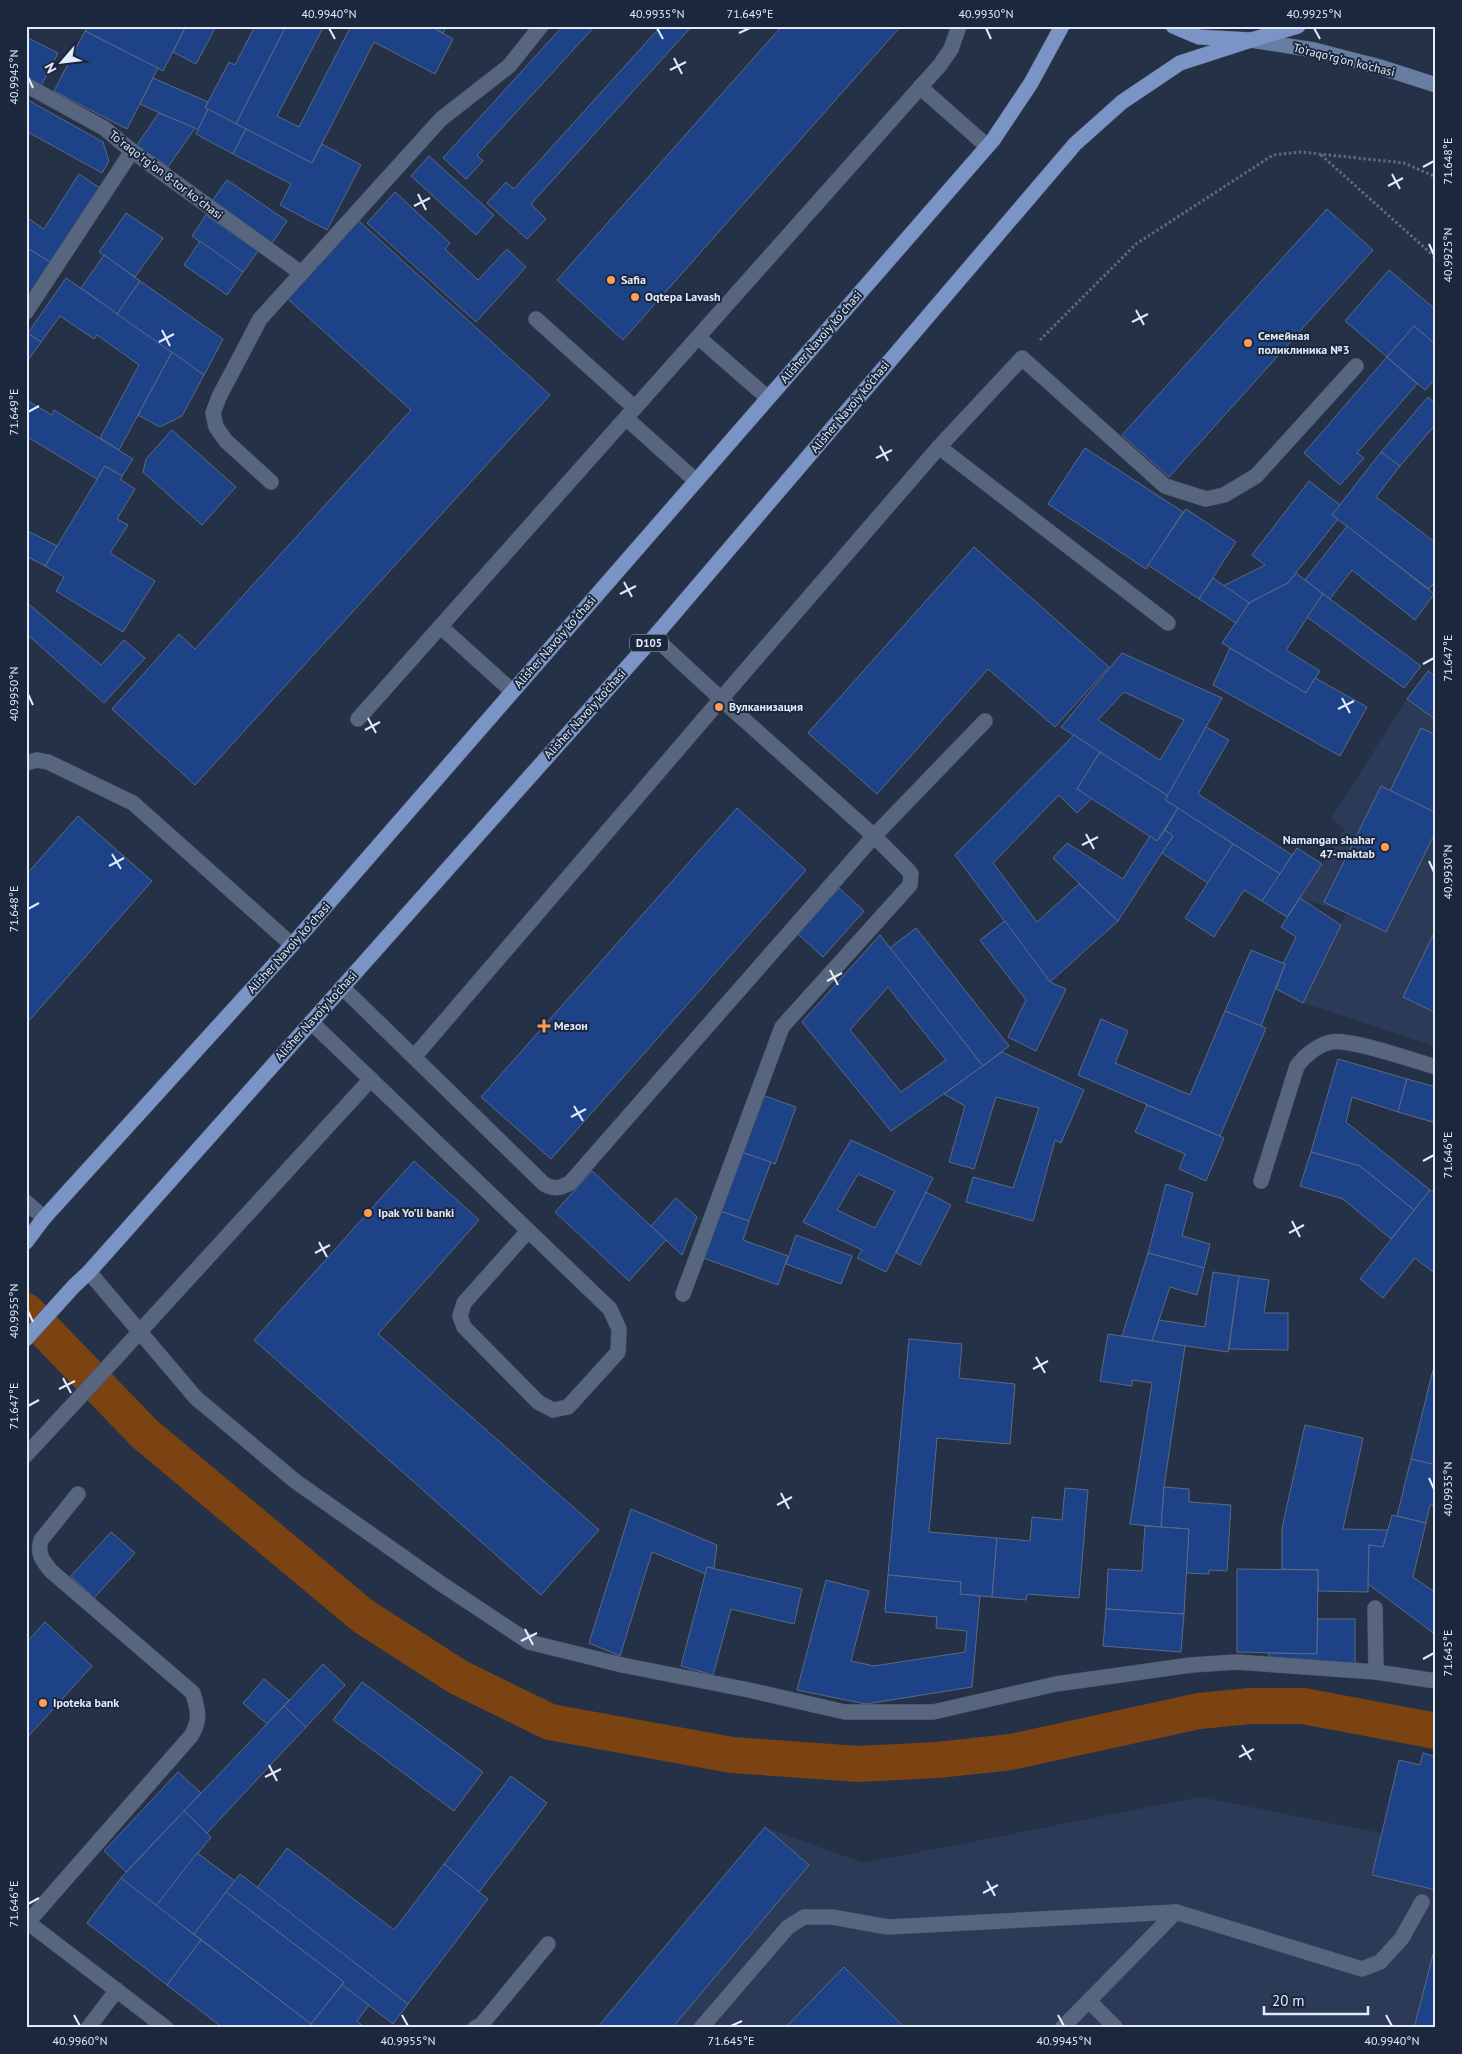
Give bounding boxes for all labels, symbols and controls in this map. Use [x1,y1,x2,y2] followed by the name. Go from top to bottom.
[302,6,356,21] text: 40.9940°N
[630,6,684,21] text: 40.9935°N
[727,6,773,21] text: 71.649°E
[959,6,1013,21] text: 40.9930°N
[1287,6,1341,21] text: 40.9925°N
[38,38,88,88] north arrow
[1292,40,1396,79] street label: To'raqo'rg'on ko'chasi
[6,50,21,104] text: 40.9945°N
[40,60,61,76] text: N
[106,127,226,222] street label: Toʻraqoʻrgʻon 8-tor koʻchasi
[1440,138,1455,184] text: 71.648°E
[1440,228,1455,282] text: 40.9925°N
[621,272,646,287] place label: Safia
[605,274,617,286] marker: Safia
[776,287,865,386] street label: Alisher Navoiy koʻchasi
[645,289,721,304] place label: Oqtepa Lavash
[629,291,641,303] marker: Oqtepa Lavash
[1258,328,1349,357] place label: Семейная поликлиника №3
[1242,337,1254,349] marker: Семейная поликлиника №3
[807,358,892,456] street label: Alisher Navoiy ko'chasi
[6,389,21,435] text: 71.649°E
[510,592,599,691] street label: Alisher Navoiy koʻchasi
[630,634,668,651] road number: D105
[1440,635,1455,681] text: 71.647°E
[540,666,629,762] street label: Alisher Navoiy ko'chasi
[6,667,21,721] text: 40.9950°N
[729,699,803,714] place label: Вулканизация
[713,701,725,713] marker: Вулканизация
[1283,832,1376,861] place label: Namangan shahar 47-maktab
[1379,841,1391,853] marker: Namangan shahar 47-maktab
[1440,845,1455,899] text: 40.9930°N
[6,886,21,932] text: 71.648°E
[244,899,333,996] street label: Alisher Navoiy koʻchasi
[271,968,360,1064] street label: Alisher Navoiy ko'chasi
[554,1018,588,1033] place label: Мезон
[538,1020,550,1032] marker: Мезон
[1440,1132,1455,1178] text: 71.646°E
[378,1205,454,1220] place label: Ipak Yo'li banki
[362,1207,374,1219] marker: Ipak Yo'li banki
[6,1284,21,1338] text: 40.9955°N
[6,1383,21,1429] text: 71.647°E
[1440,1462,1455,1516] text: 40.9935°N
[1440,1630,1455,1676] text: 71.645°E
[53,1695,119,1710] place label: Ipoteka bank
[37,1697,49,1709] marker: Ipoteka bank
[6,1881,21,1927] text: 71.646°E
[1264,1984,1368,2016] scale bar
[1272,1991,1305,2010] text: 20 m
[53,2033,107,2048] text: 40.9960°N
[381,2033,435,2048] text: 40.9955°N
[708,2033,754,2048] text: 71.645°E
[1037,2033,1091,2048] text: 40.9945°N
[1365,2033,1419,2048] text: 40.9940°N

